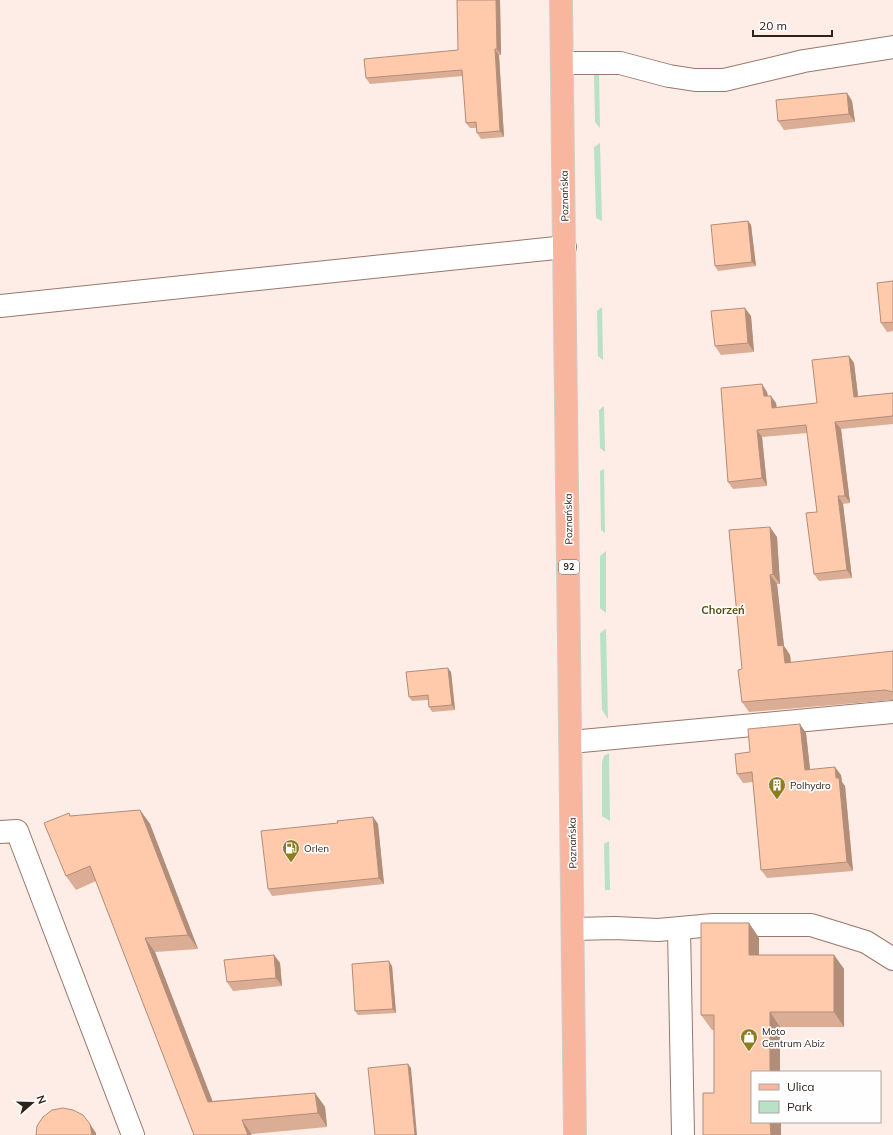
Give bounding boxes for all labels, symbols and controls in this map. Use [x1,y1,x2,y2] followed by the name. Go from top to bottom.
[753,12,832,38] scale bar
[759,18,787,33] text: 20 m
[558,170,571,222] street label: Poznańska
[562,493,575,545] street label: Poznańska
[559,560,579,574] road number: 92
[701,603,745,617] district label: Chorzeń
[767,775,787,800] building icon: Polhydro
[790,779,831,792] place label: Polhydro
[566,817,579,869] street label: Poznańska
[281,838,301,863] fuel station icon: Orlen
[304,842,329,855] place label: Orlen
[762,1025,825,1050] place label: Moto Centrum Abiz
[739,1027,759,1052] shop icon: Moto Centrum Abiz
[751,1071,881,1123] legend
[787,1079,815,1094] text: Ulica
[12,1083,52,1123] north arrow
[33,1093,49,1106] text: N
[787,1099,813,1114] text: Park

